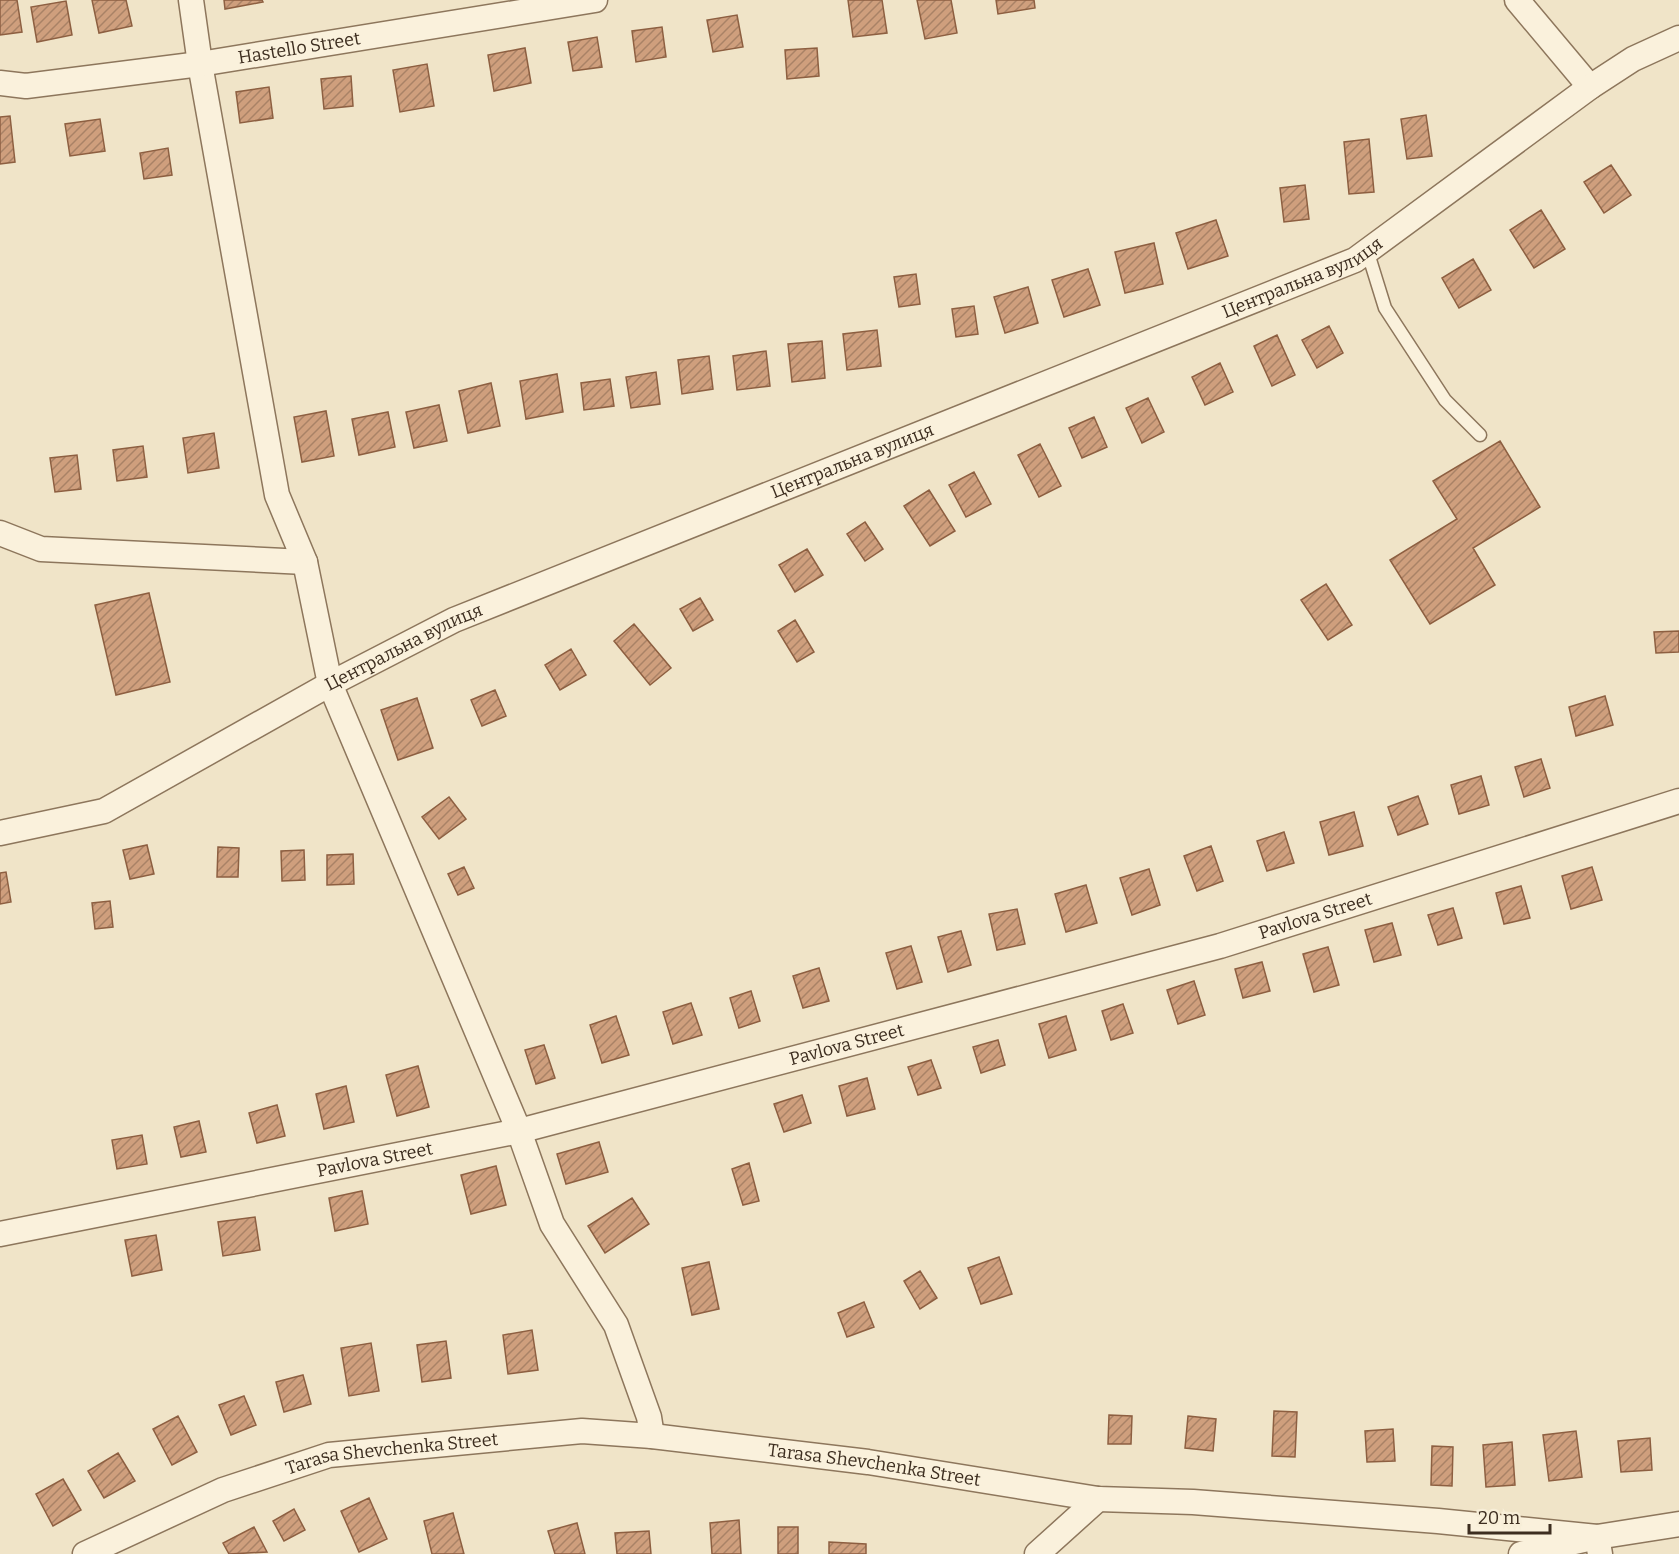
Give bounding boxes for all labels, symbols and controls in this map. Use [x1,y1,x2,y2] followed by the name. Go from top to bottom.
[236,27,363,69] street label: Hastello Street
[1219,232,1387,323] street label: Центральна вулиця
[768,418,937,503] street label: Центральна вулиця
[321,599,486,696] street label: Центральна вулиця
[1256,888,1375,944] street label: Pavlova Street
[787,1019,907,1070] street label: Pavlova Street
[315,1137,435,1182] street label: Pavlova Street
[283,1428,499,1480] street label: Tarasa Shevchenka Street
[766,1439,983,1491] street label: Tarasa Shevchenka Street
[1469,1497,1550,1535] scale bar
[1478,1507,1520,1529] text: 20 m

